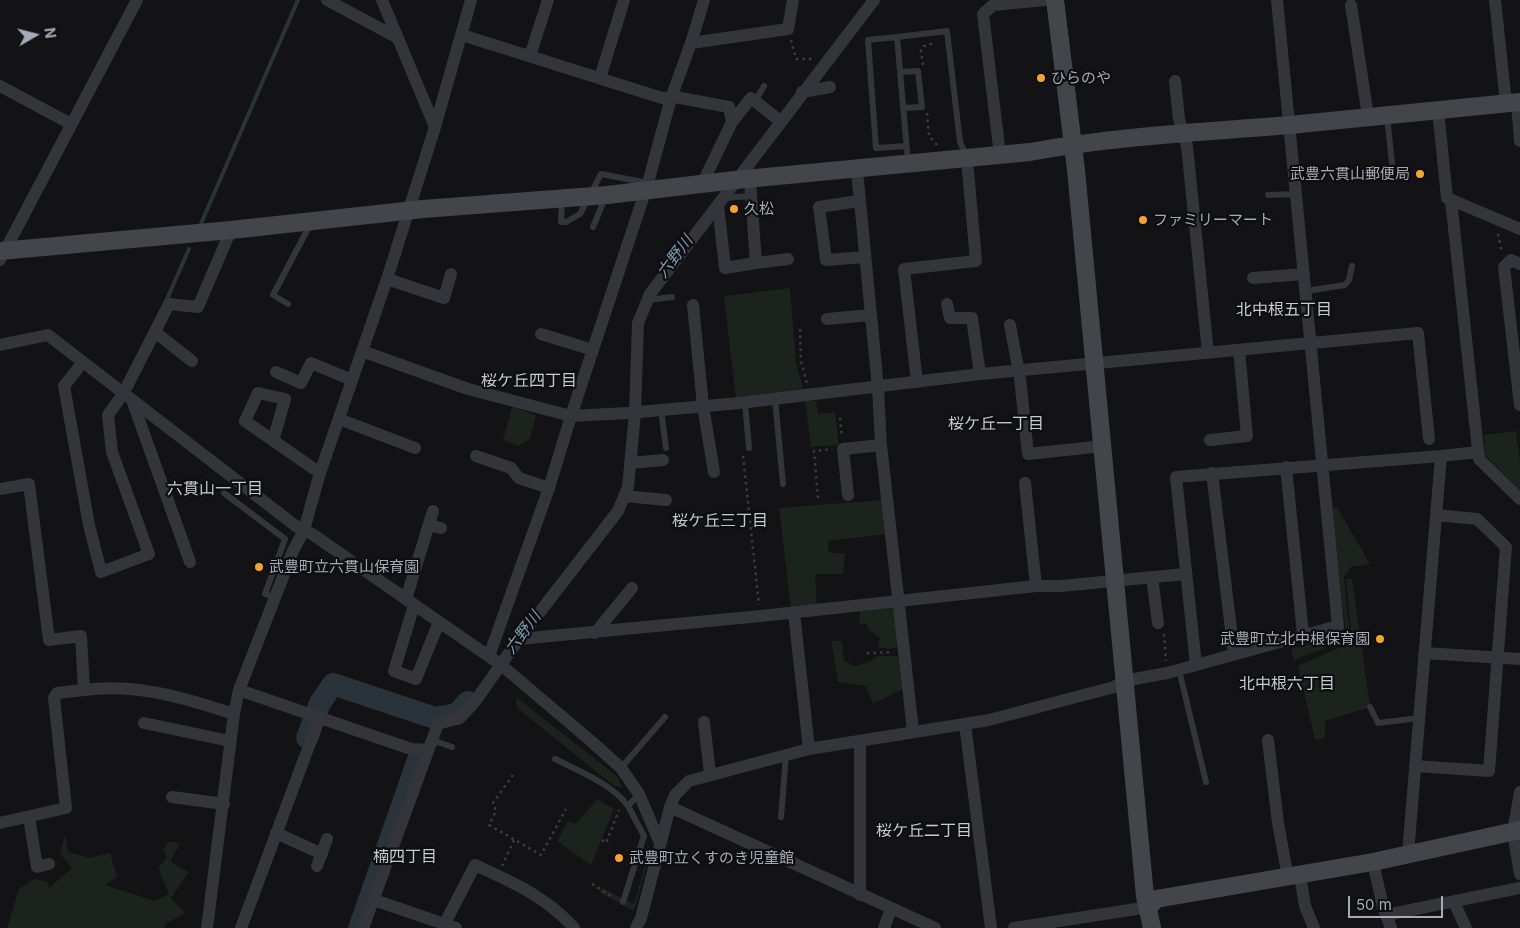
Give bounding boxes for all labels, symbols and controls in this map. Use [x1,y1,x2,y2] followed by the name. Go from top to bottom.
[10,10,60,60] north arrow
[41,26,60,39] text: N
[1051,69,1111,87] place label: ひらのや
[1035,72,1047,84] marker: ひらのや
[1290,165,1410,183] place label: 武豊六貫山郵便局
[1414,168,1426,180] marker: 武豊六貫山郵便局
[744,200,774,218] place label: 久松
[728,203,740,215] marker: 久松
[1153,211,1273,229] place label: ファミリーマート
[1137,214,1149,226] marker: ファミリーマート
[653,232,697,282] water label: 六野川
[1236,300,1332,320] district label: 北中根五丁目
[481,371,577,391] district label: 桜ケ丘四丁目
[948,414,1044,434] district label: 桜ケ丘一丁目
[167,479,263,499] district label: 六貫山一丁目
[672,511,768,531] district label: 桜ケ丘三丁目
[269,558,419,576] place label: 武豊町立六貫山保育園
[253,561,265,573] marker: 武豊町立六貫山保育園
[501,608,545,658] water label: 六野川
[1220,630,1370,648] place label: 武豊町立北中根保育園
[1374,633,1386,645] marker: 武豊町立北中根保育園
[1239,674,1335,694] district label: 北中根六丁目
[876,821,972,841] district label: 桜ケ丘二丁目
[373,847,437,867] district label: 楠四丁目
[629,849,794,867] place label: 武豊町立くすのき児童館
[613,852,625,864] marker: 武豊町立くすのき児童館
[1350,886,1445,918] scale bar
[1356,895,1392,914] text: 50 m

